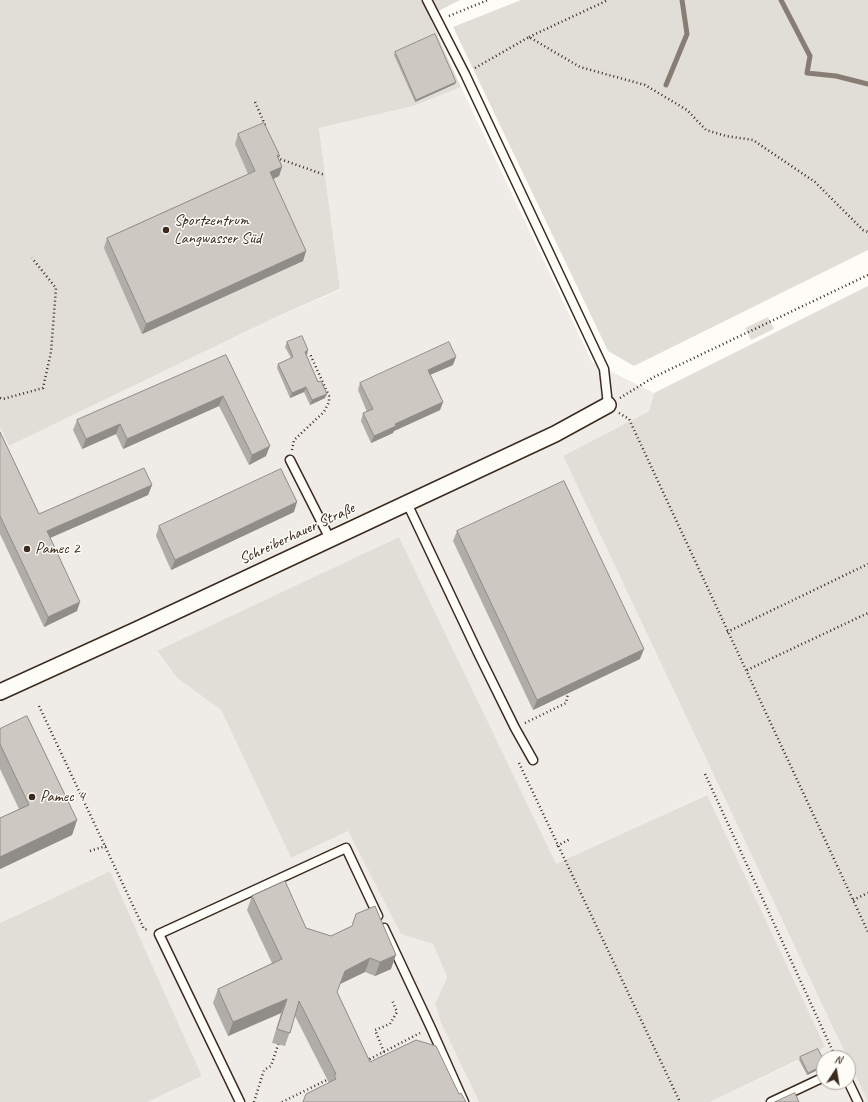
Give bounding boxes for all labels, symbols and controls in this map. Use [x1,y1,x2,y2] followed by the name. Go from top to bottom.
[174,211,261,249] place label: Sportzentrum Langwasser Süd
[161,225,171,235] marker: Sportzentrum Langwasser Süd
[236,499,358,569] street label: Schreiberhauer Straße
[35,539,80,559] place label: Pamec 2
[22,544,32,554] marker: Pamec 2
[40,787,85,807] place label: Pamec 4
[27,792,37,802] marker: Pamec 4
[816,1050,856,1090] north arrow
[833,1052,843,1067] text: N

